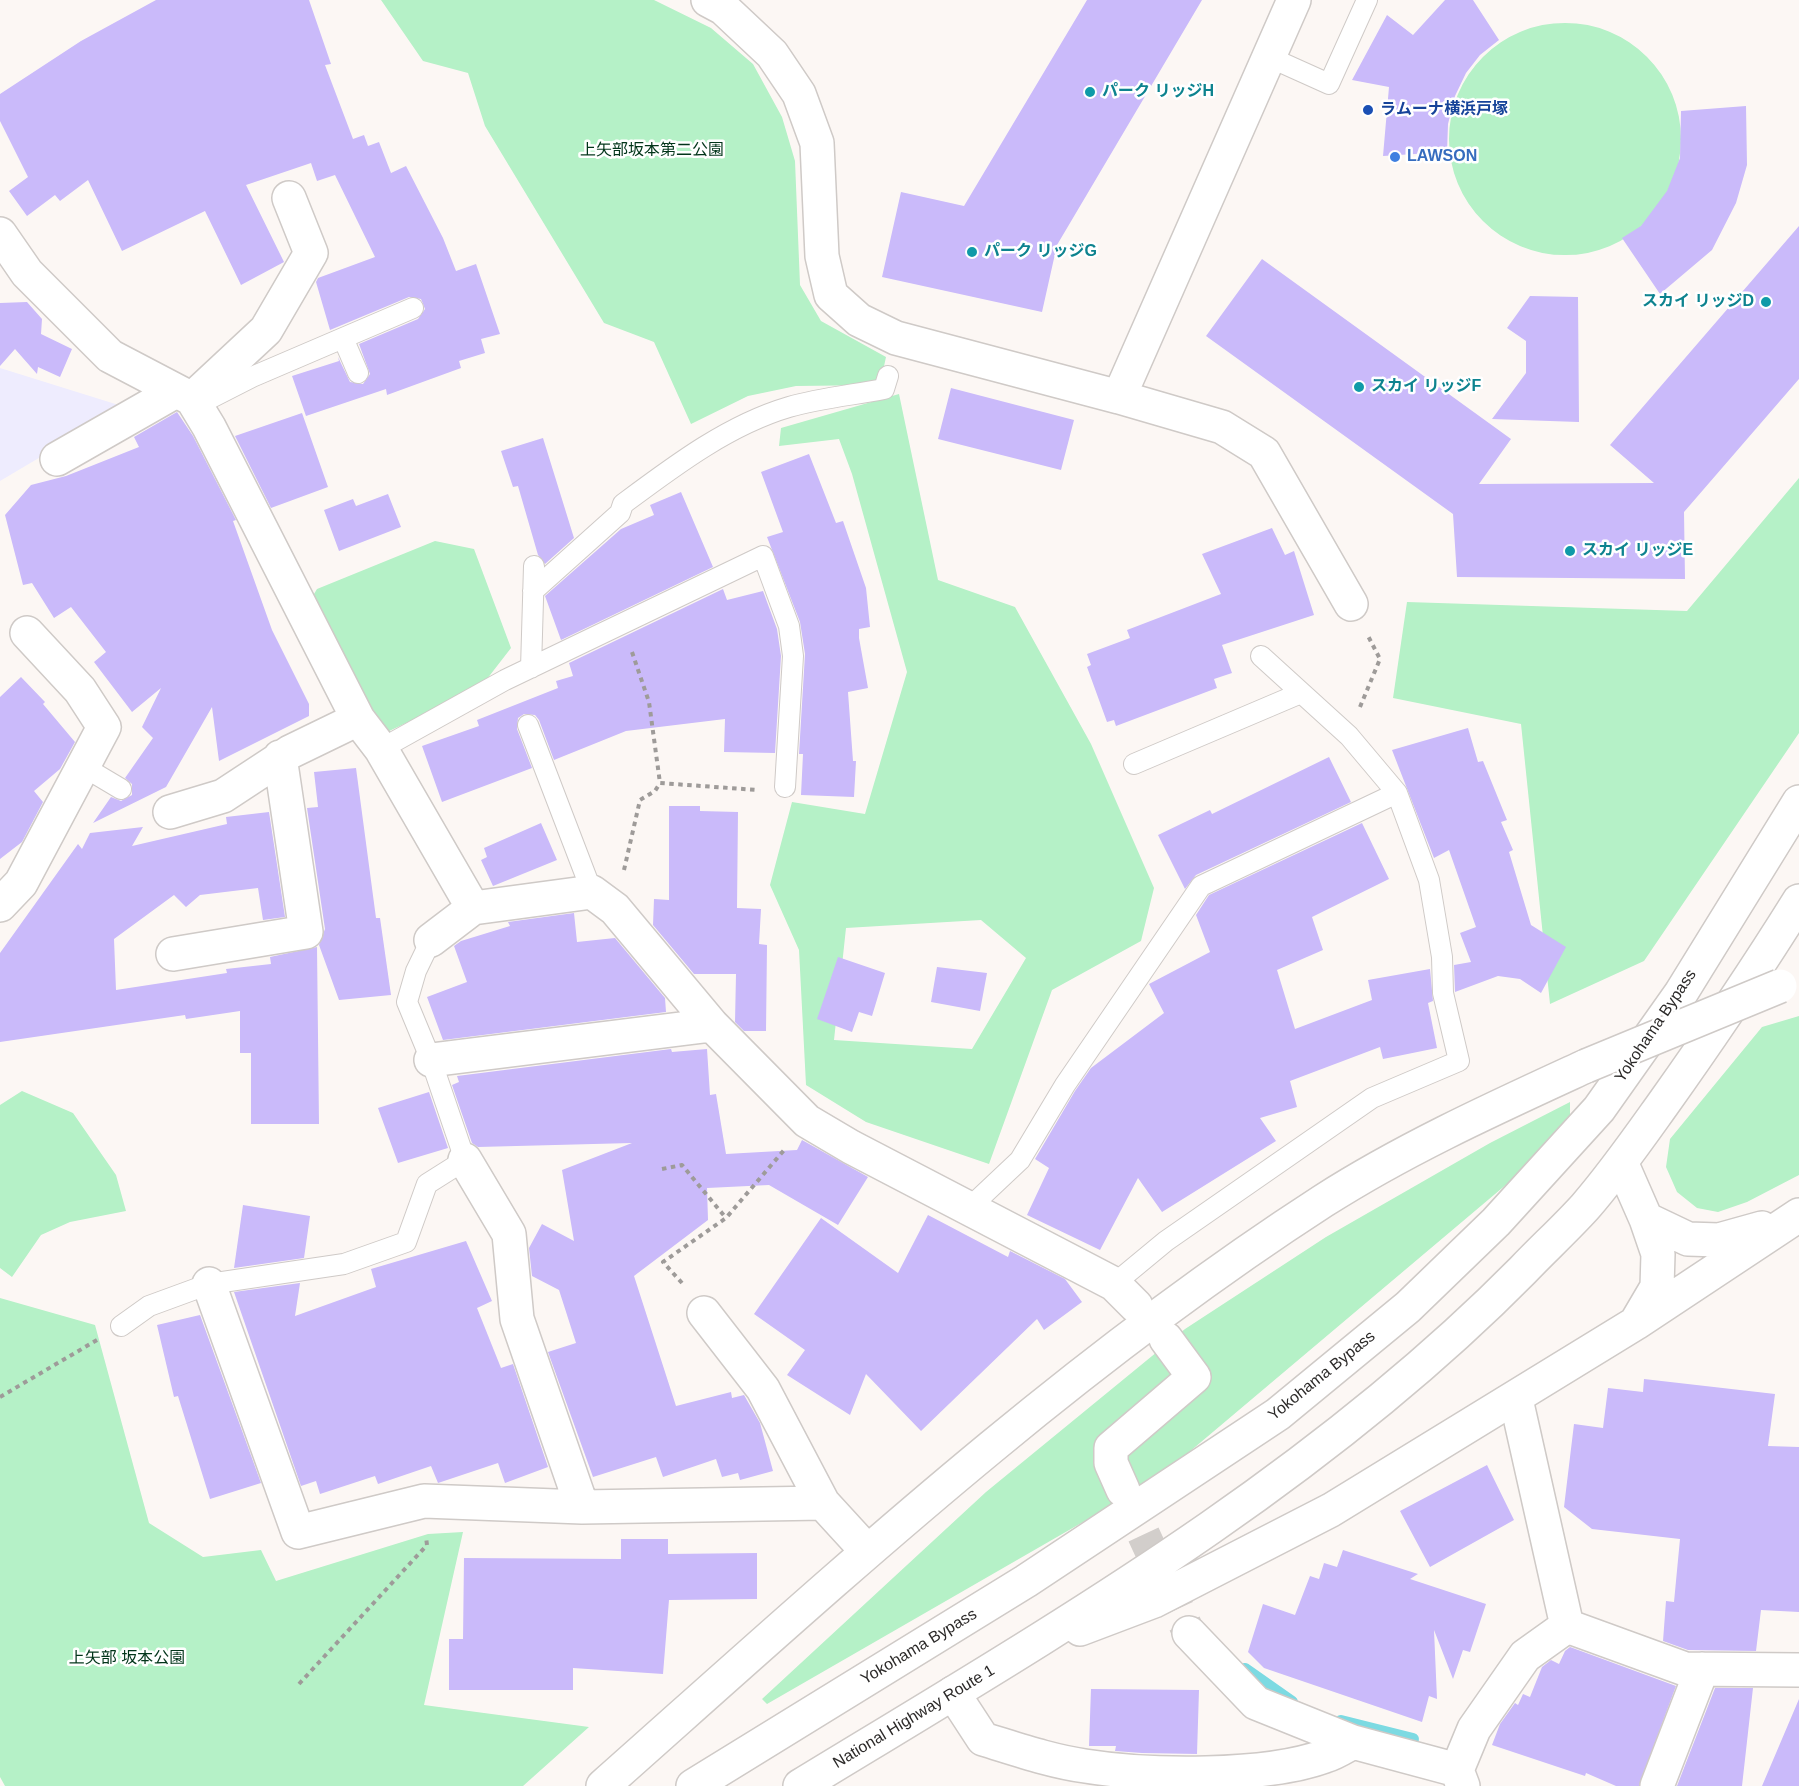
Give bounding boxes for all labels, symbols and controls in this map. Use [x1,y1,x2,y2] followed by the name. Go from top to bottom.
[1102,82,1214,102] place label: パーク リッジH
[1083,85,1097,99] marker: パーク リッジH
[1380,100,1508,120] place label: ラムーナ横浜戸塚
[1361,103,1375,117] marker: ラムーナ横浜戸塚
[580,141,724,161] park label: 上矢部坂本第二公園
[1407,147,1477,167] place label: LAWSON
[1388,150,1402,164] marker: LAWSON
[984,242,1097,262] place label: パーク リッジG
[965,245,979,259] marker: パーク リッジG
[1642,292,1754,312] place label: スカイ リッジD
[1759,295,1773,309] marker: スカイ リッジD
[1371,377,1481,397] place label: スカイ リッジF
[1352,380,1366,394] marker: スカイ リッジF
[1582,541,1693,561] place label: スカイ リッジE
[1563,544,1577,558] marker: スカイ リッジE
[1611,966,1701,1086] street label: Yokohama Bypass
[1265,1327,1379,1425] street label: Yokohama Bypass
[858,1605,980,1689] street label: Yokohama Bypass
[69,1649,185,1669] park label: 上矢部 坂本公園
[830,1661,998,1773] street label: National Highway Route 1

